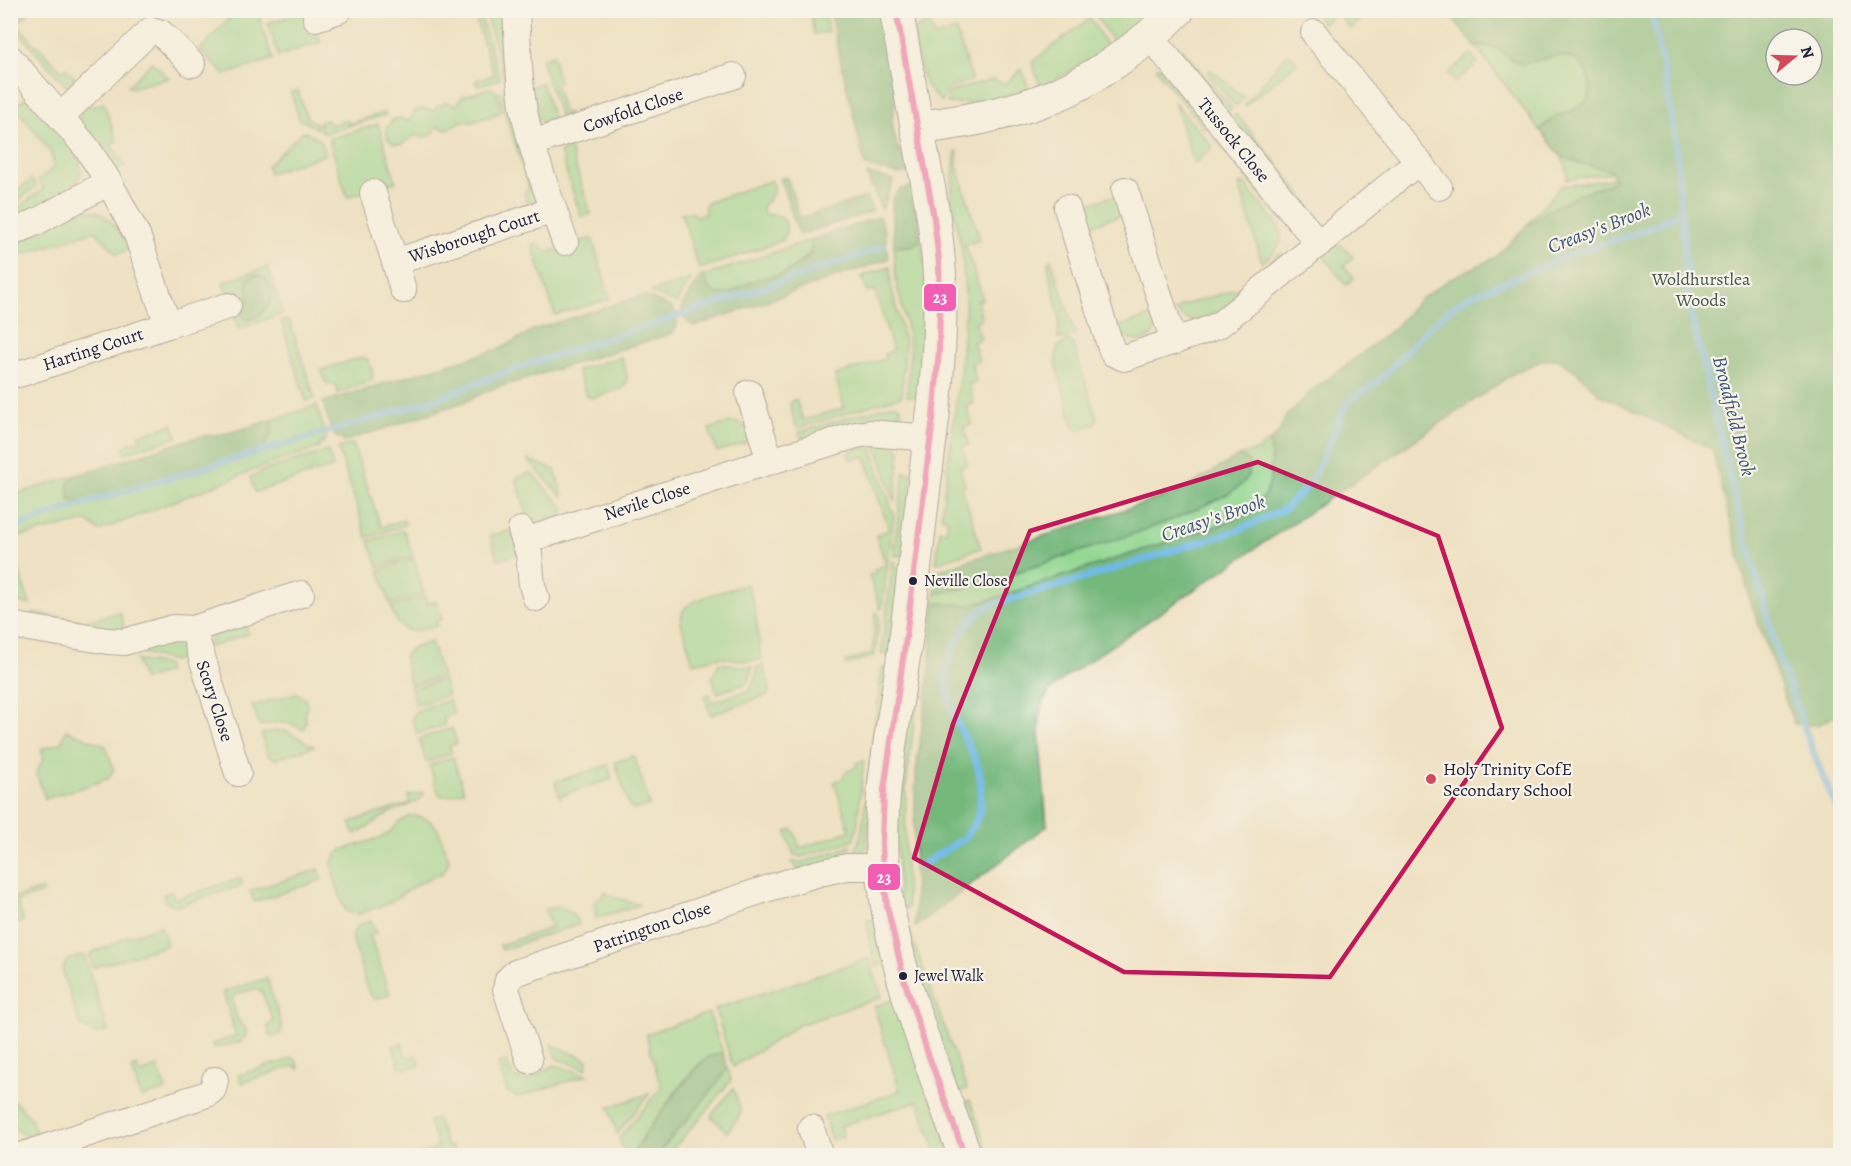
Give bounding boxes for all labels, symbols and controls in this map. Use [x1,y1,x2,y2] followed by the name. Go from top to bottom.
[1764,27,1824,87] north arrow
[1795,43,1820,62] text: N
[580,82,686,138] street label: Cowfold Close
[1192,93,1276,187] street label: Tussock Close
[1544,196,1654,260] water label: Creasy's Brook
[404,203,543,269] street label: Wisborough Court
[1651,267,1751,312] park label: Woldhurstlea Woods
[923,283,957,312] line badge: 23
[933,287,947,309] text: 23
[40,321,146,377] street label: Harting Court
[1706,353,1762,479] water label: Broadfield Brook
[601,476,693,526] street label: Nevile Close
[1157,488,1269,548] water label: Creasy's Brook
[924,570,1008,592] place label: Neville Close
[907,575,919,587] marker: Neville Close
[191,657,239,745] street label: Scory Close
[1443,757,1573,802] place label: Holy Trinity CofE Secondary School
[1424,772,1438,786] marker: Holy Trinity CofE Secondary School
[867,863,901,891] line badge: 23
[877,867,891,889] text: 23
[590,896,714,958] street label: Patrington Close
[914,965,984,987] place label: Jewel Walk
[897,970,909,982] marker: Jewel Walk

